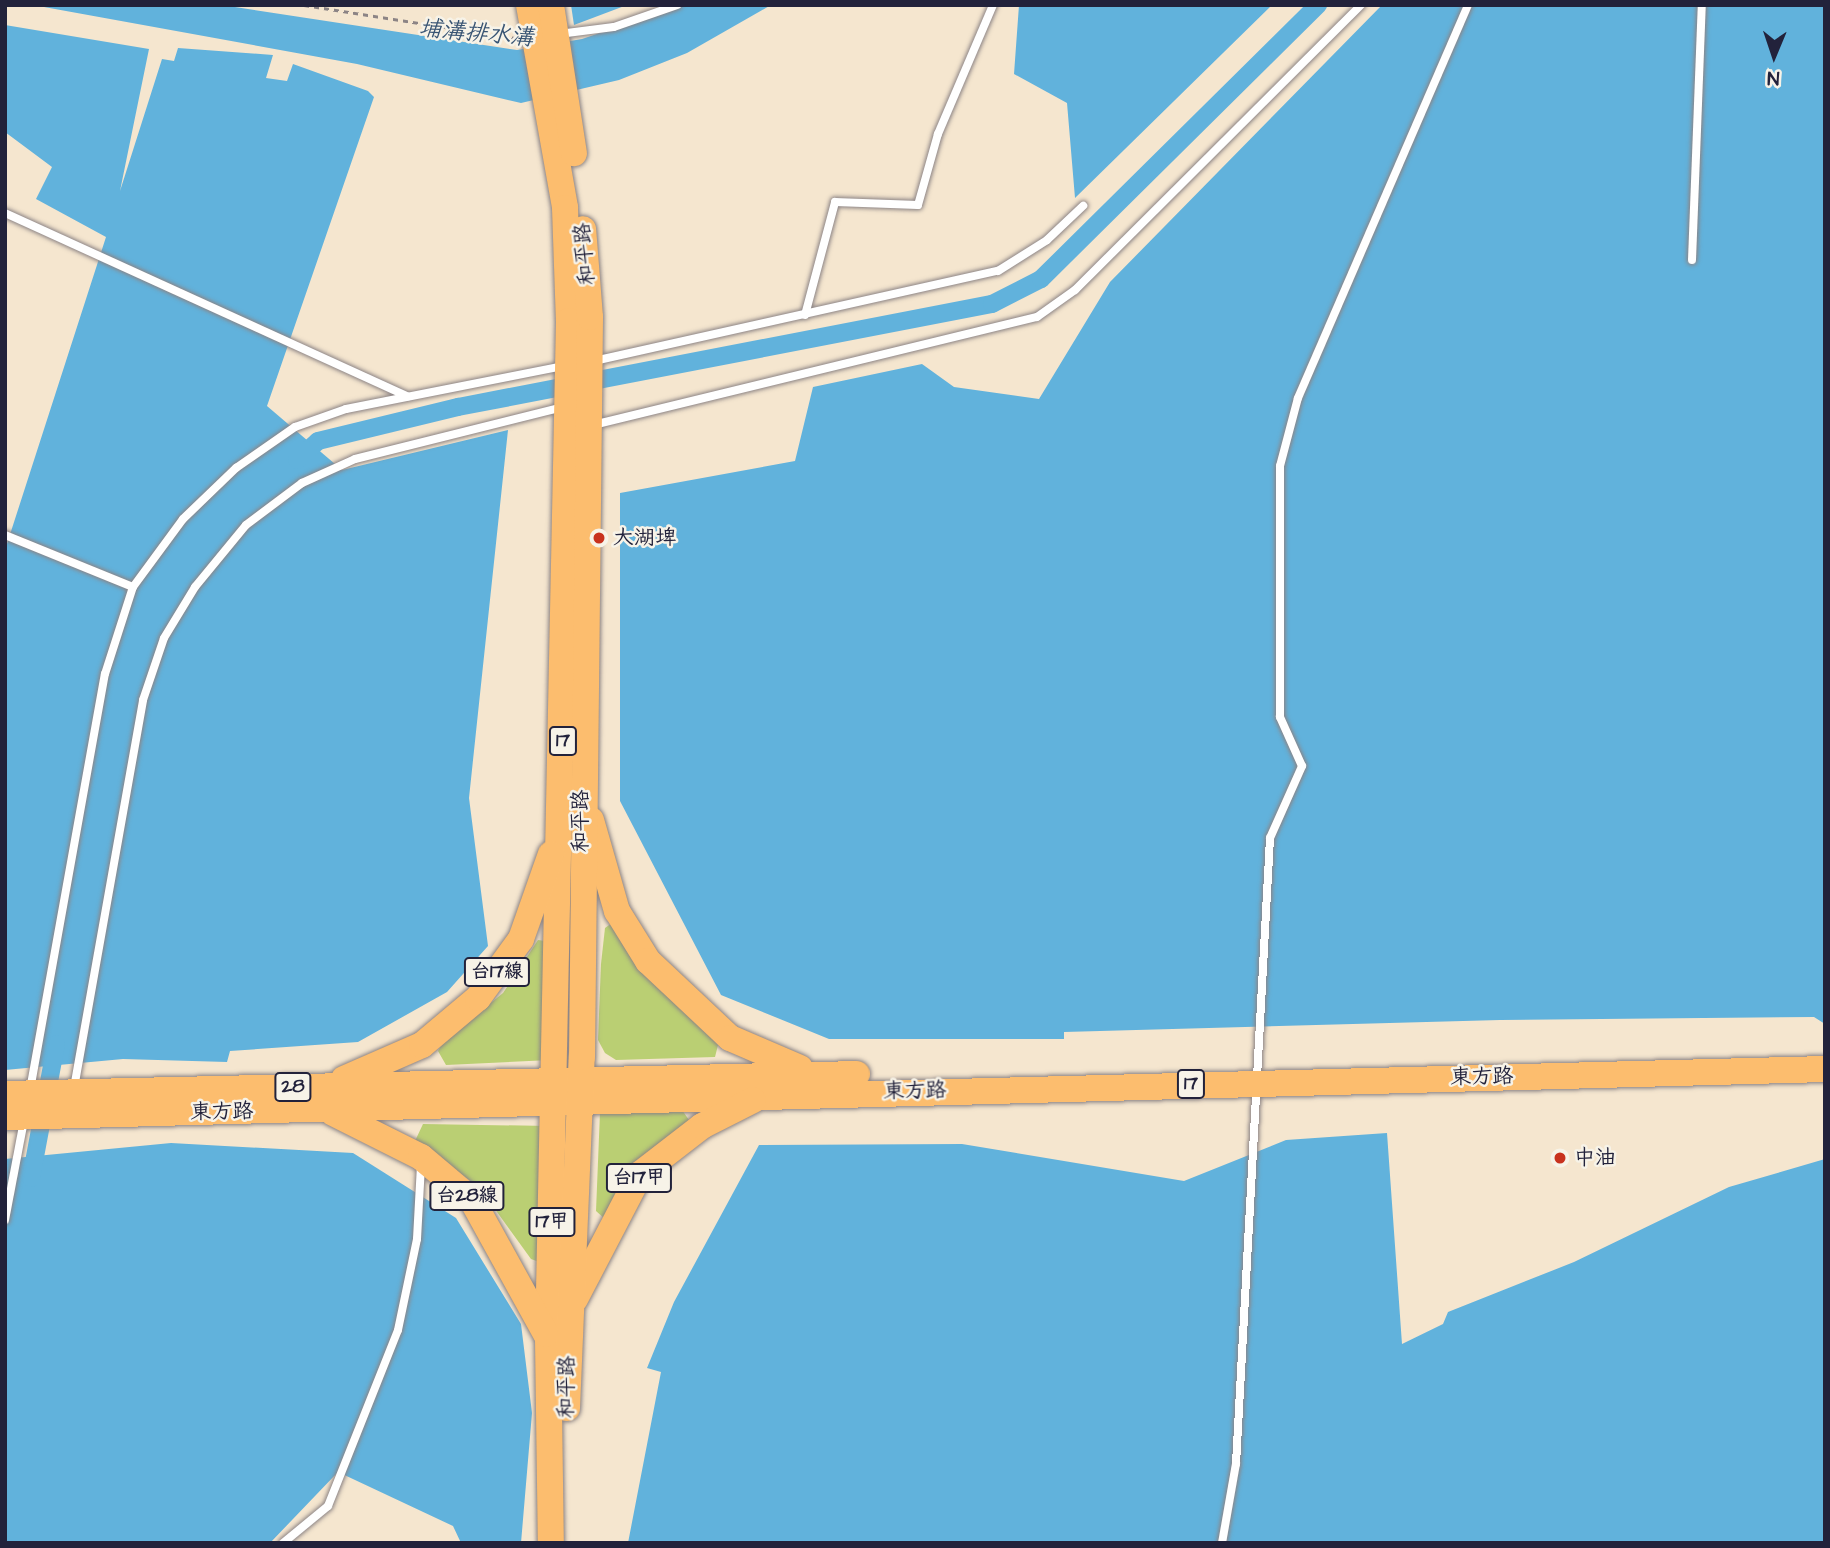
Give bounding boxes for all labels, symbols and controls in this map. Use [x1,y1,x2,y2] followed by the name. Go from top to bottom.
[418,14,534,52] water label: 埔溝排水溝
[1739,21,1809,91] north arrow
[1767,64,1780,91] text: N
[570,222,600,286] street label: 和平路
[613,525,676,551] place label: 大湖埤
[591,530,607,546] marker: 大湖埤
[547,726,579,756] road number: 17
[568,790,594,852] street label: 和平路
[464,956,530,988] road number: 台17線
[1450,1064,1514,1090] street label: 東方路
[1175,1068,1207,1100] road number: 17
[274,1072,312,1102] road number: 28
[883,1078,947,1104] street label: 東方路
[190,1099,254,1125] street label: 東方路
[1574,1145,1616,1171] place label: 中油
[1552,1150,1568,1166] marker: 中油
[606,1162,672,1194] road number: 台17甲
[428,1180,505,1212] road number: 台28線
[528,1206,576,1238] road number: 17甲
[554,1355,580,1419] street label: 和平路

